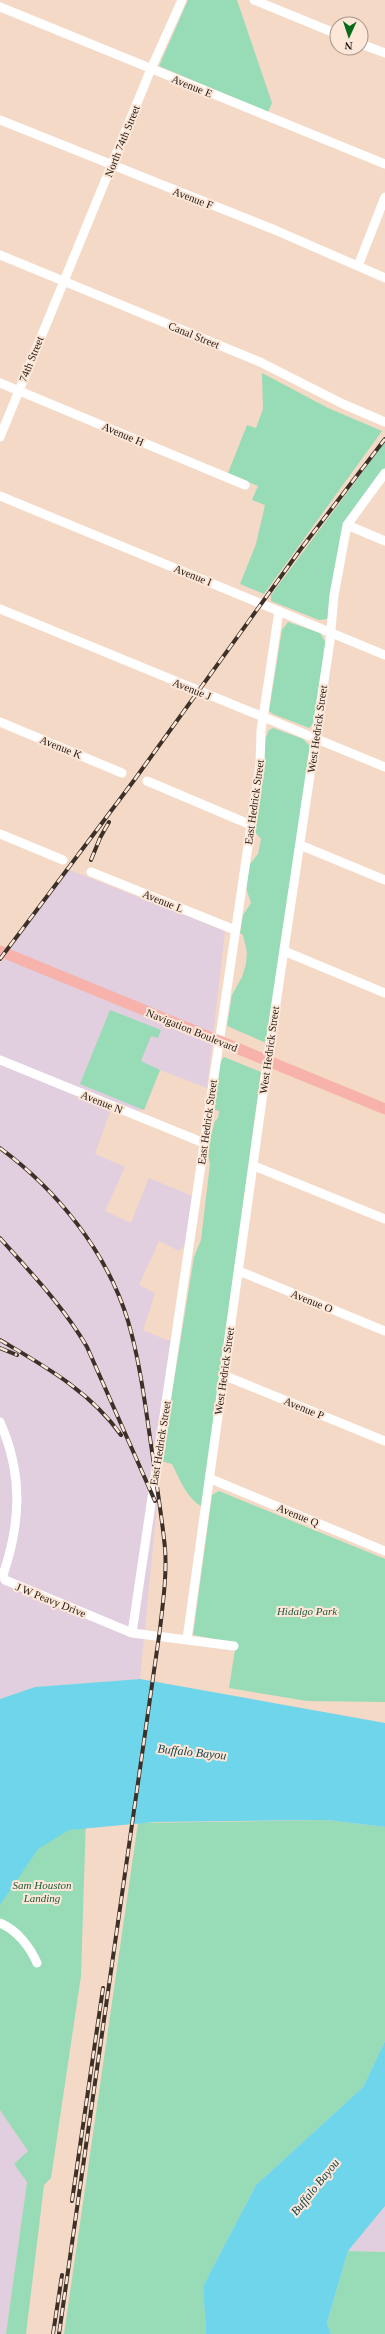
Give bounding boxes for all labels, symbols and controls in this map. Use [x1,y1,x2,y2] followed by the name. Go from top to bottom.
[329,16,369,56] north arrow
[344,40,353,52] text: N
[170,72,214,100] street label: Avenue E
[102,103,142,179] street label: North 74th Street
[171,185,215,211] street label: Avenue F
[167,319,221,351] street label: Canal Street
[16,335,46,383] street label: 74th Street
[100,420,146,448] street label: Avenue H
[172,562,214,588] street label: Avenue I
[171,676,214,702] street label: Avenue J
[305,684,329,774] street label: West Hedrick Street
[38,733,84,761] street label: Avenue K
[242,759,266,845] street label: East Hedrick Street
[141,887,185,915] street label: Avenue L
[257,1005,281,1095] street label: West Hedrick Street
[145,1006,240,1054] street label: Navigation Boulevard
[195,1079,219,1165] street label: East Hedrick Street
[79,1088,125,1116] street label: Avenue N
[289,1287,335,1315] street label: Avenue O
[212,1326,236,1416] street label: West Hedrick Street
[282,1395,326,1421] street label: Avenue P
[147,1400,173,1486] street label: East Hedrick Street
[275,1501,321,1529] street label: Avenue Q
[14,1580,88,1620] street label: J W Peavy Drive
[276,1605,338,1617] park label: Hidalgo Park
[157,1741,227,1763] water label: Buffalo Bayou
[13,1879,72,1904] park label: Sam Houston Landing
[288,2156,342,2218] water label: Buffalo Bayou

